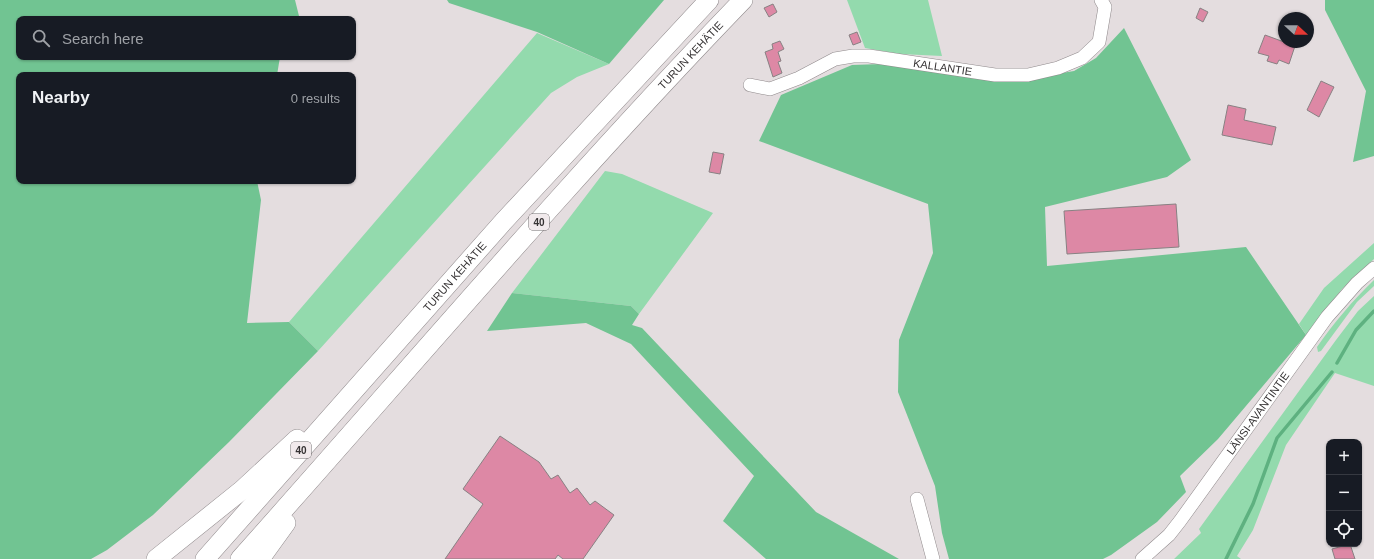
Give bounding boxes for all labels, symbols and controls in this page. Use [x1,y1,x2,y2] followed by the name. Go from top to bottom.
[1278,12,1314,48] north arrow
[16,16,356,60] search box
[656,19,725,92] street label: TURUN KEHÄTIE
[30,27,52,49] icon: search
[62,30,144,47] text: Search here
[913,57,973,77] street label: KALLANTIE
[32,88,90,107] text: Nearby
[291,91,340,106] text: 0 results
[529,214,549,230] road number: 40
[421,239,489,314] street label: TURUN KEHÄTIE
[1224,369,1292,457] street label: LÄNSI-AVANTINTIE
[1326,439,1362,547] map controls
[1326,439,1362,475] button: +
[291,442,311,458] road number: 40
[1326,475,1362,511] button: −
[1326,511,1362,547] button: locate

